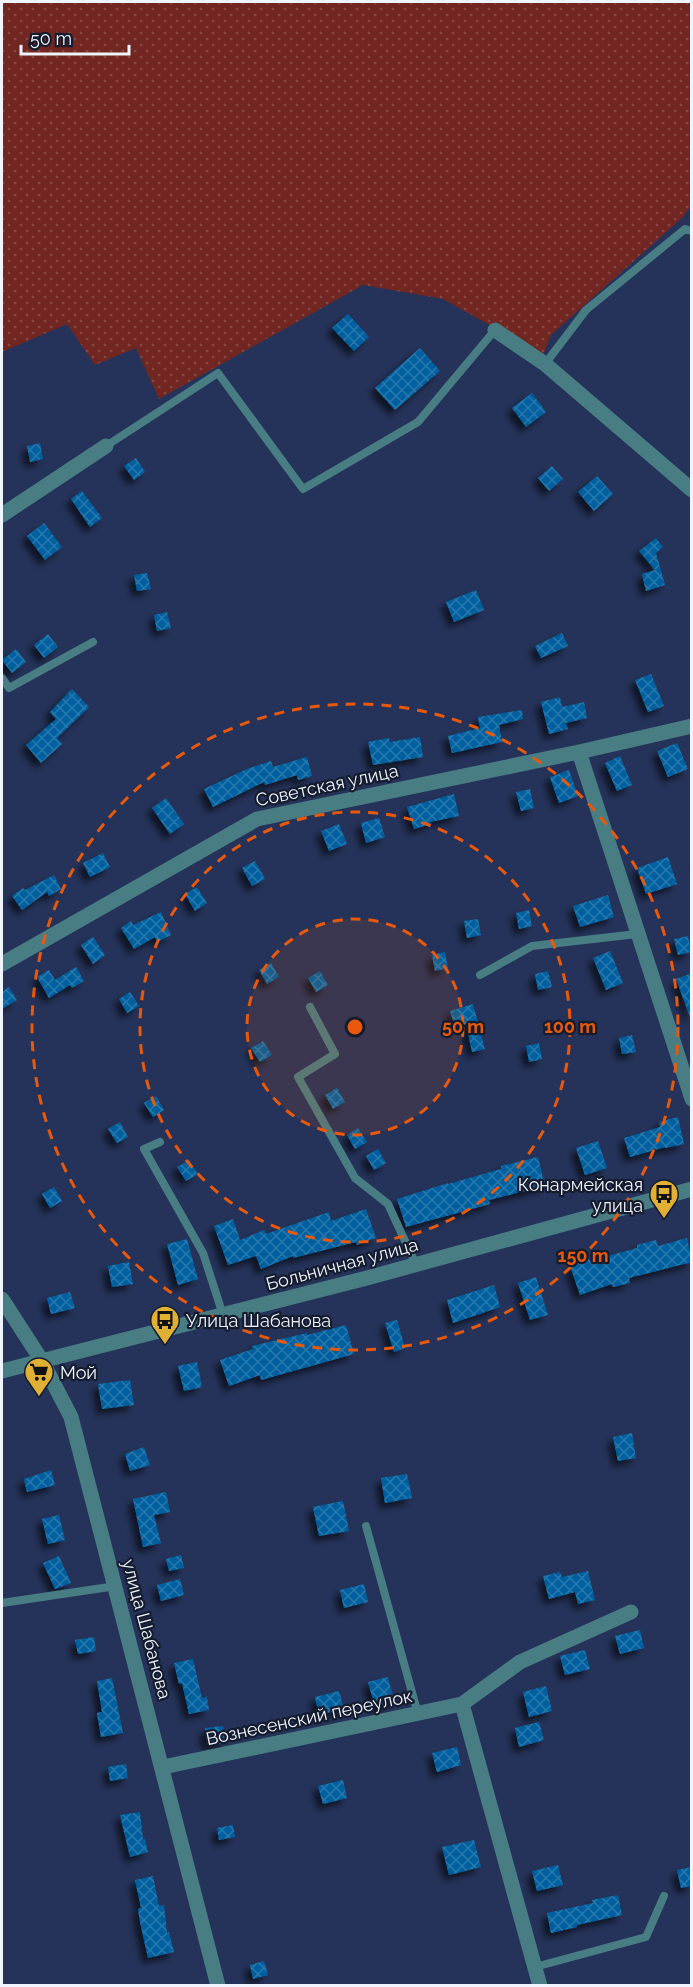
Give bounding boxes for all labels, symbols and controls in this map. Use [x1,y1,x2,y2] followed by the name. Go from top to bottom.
[21,18,129,56] scale bar
[30,28,72,49] text: 50 m
[254,760,400,810] street label: Советская улица
[442,1016,484,1037] text: 50 m
[544,1016,596,1037] text: 100 m
[345,1017,365,1037] centre of rings
[518,1174,643,1216] place label: Конармейская улица
[648,1178,680,1220] bus stop icon: Конармейская улица
[264,1234,420,1294] street label: Больничная улица
[558,1245,609,1266] text: 150 m
[149,1304,181,1346] bus stop icon: Улица Шабанова
[186,1310,331,1331] place label: Улица Шабанова
[23,1356,55,1398] supermarket icon: Мой
[60,1362,97,1383] place label: Мой
[118,1557,176,1701] street label: улица Шабанова
[204,1685,414,1749] street label: Вознесенский переулок

